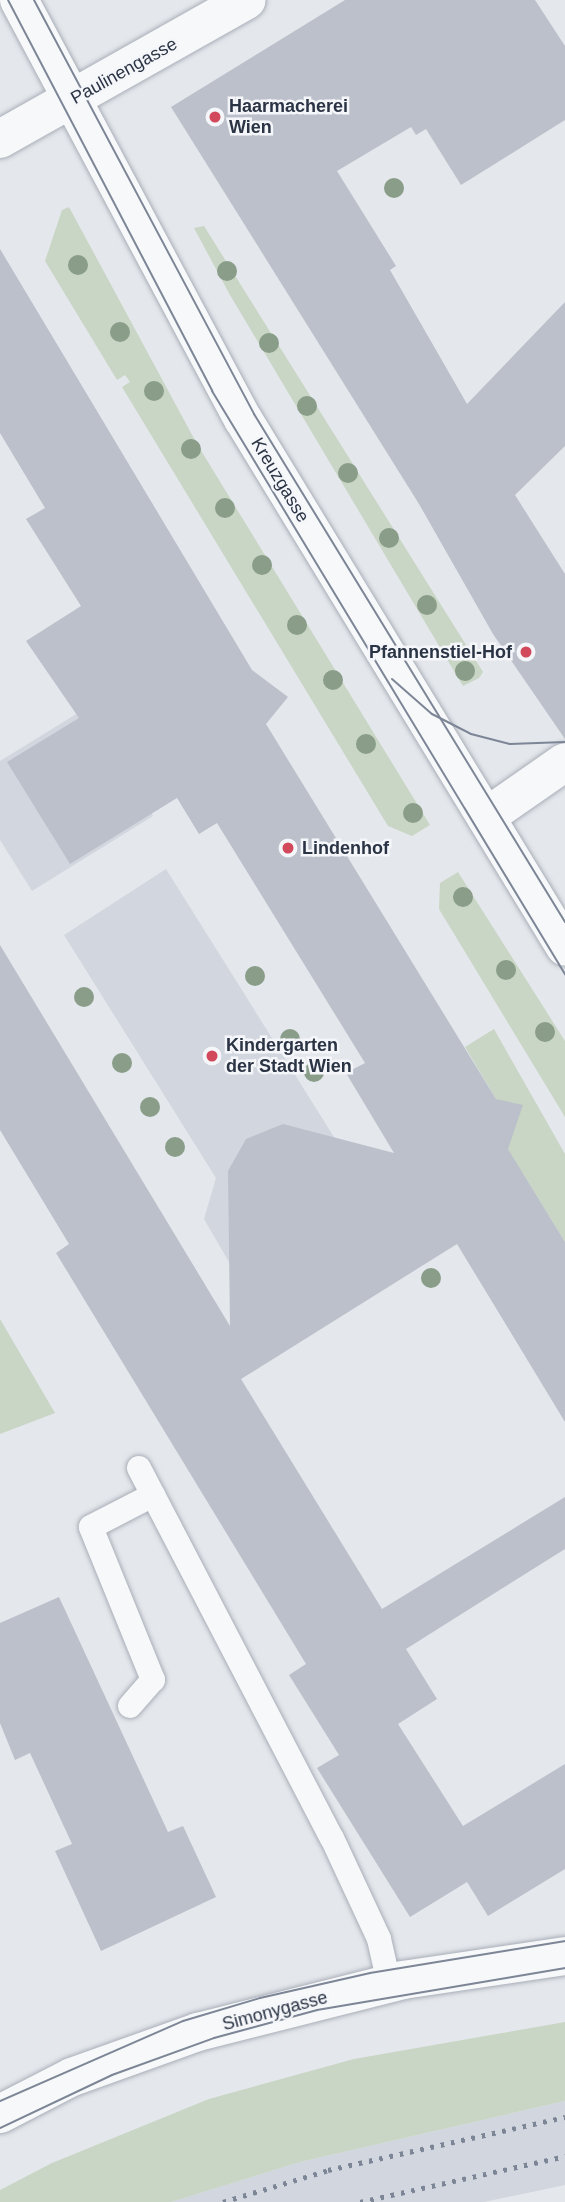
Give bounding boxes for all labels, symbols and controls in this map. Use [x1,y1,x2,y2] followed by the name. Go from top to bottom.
[67,33,181,109] street label: Paulinengasse
[229,96,348,138] place label: Haarmacherei Wien
[207,109,223,125] marker: Haarmacherei Wien
[246,434,314,526] street label: Kreuzgasse
[369,641,512,663] place label: Pfannenstiel-Hof
[518,644,534,660] marker: Pfannenstiel-Hof
[302,837,389,859] place label: Lindenhof
[280,840,296,856] marker: Lindenhof
[226,1035,352,1078] place label: Kindergarten der Stadt Wien
[204,1048,220,1064] marker: Kindergarten der Stadt Wien
[220,1987,330,2035] street label: Simonygasse

